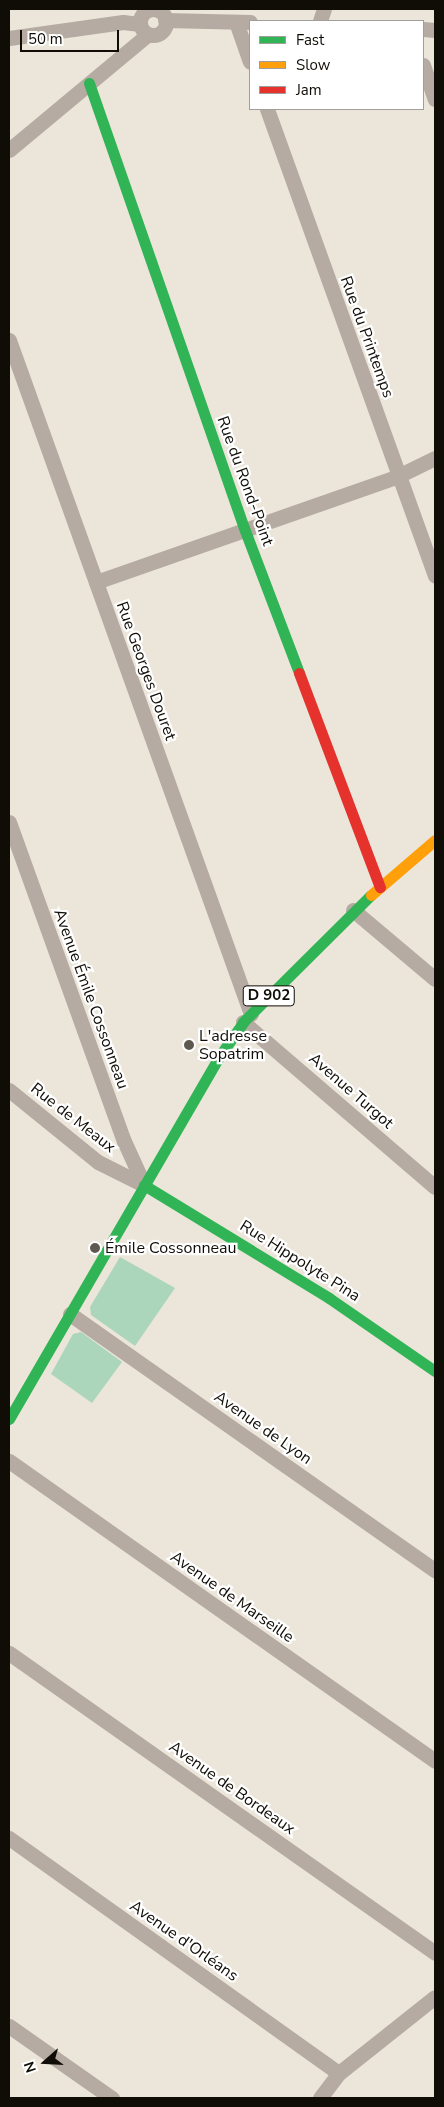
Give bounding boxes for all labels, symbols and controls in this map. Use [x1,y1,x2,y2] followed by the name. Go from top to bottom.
[22,20,121,52] scale bar
[249,20,424,110] legend
[28,29,63,49] text: 50 m
[296,30,324,50] text: Fast
[296,55,330,75] text: Slow
[296,80,322,100] text: Jam
[336,274,398,400] street label: Rue du Printemps
[213,414,277,548] street label: Rue du Rond-Point
[112,599,180,743] street label: Rue Georges Douret
[49,906,133,1092] street label: Avenue Émile Cossonneau
[243,984,295,1008] road number: D 902
[199,1026,267,1064] place label: L'adresse Sopatrim
[183,1039,195,1051] marker: L'adresse Sopatrim
[305,1049,397,1133] street label: Avenue Turgot
[27,1079,119,1157] street label: Rue de Meaux
[236,1216,364,1306] street label: Rue Hippolyte Pina
[105,1238,237,1258] place label: Émile Cossonneau
[89,1242,101,1254] marker: Émile Cossonneau
[211,1387,315,1469] street label: Avenue de Lyon
[167,1547,297,1647] street label: Avenue de Marseille
[165,1737,299,1839] street label: Avenue de Bordeaux
[126,1896,242,1986] street label: Avenue d'Orléans
[20,2037,70,2087] north arrow
[20,2059,41,2075] text: N

